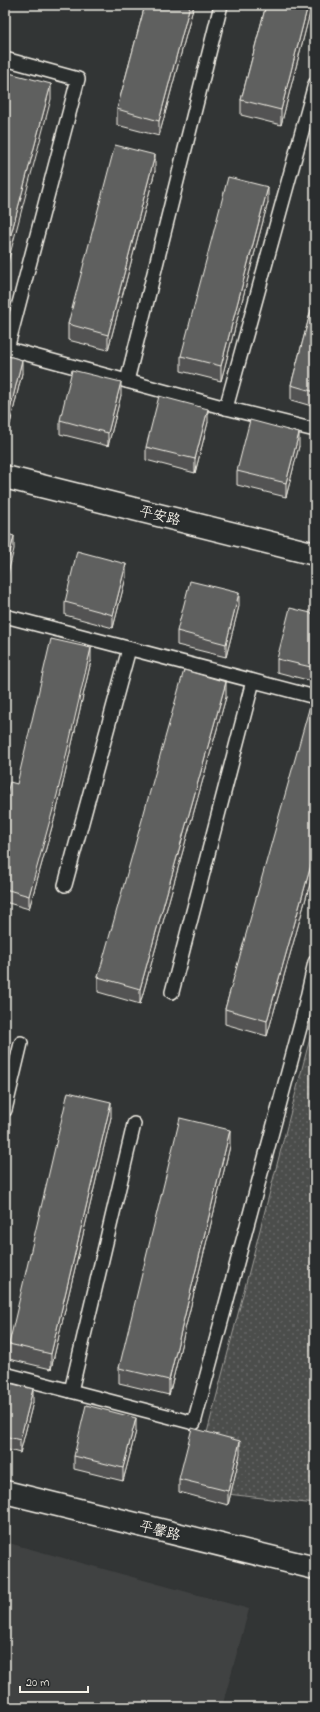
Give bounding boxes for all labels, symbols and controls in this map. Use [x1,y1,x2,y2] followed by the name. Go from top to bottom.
[137,501,183,532] street label: 平安路
[137,1516,183,1547] street label: 平馨路
[20,1668,88,1694] scale bar
[26,1674,49,1692] text: 20 m

